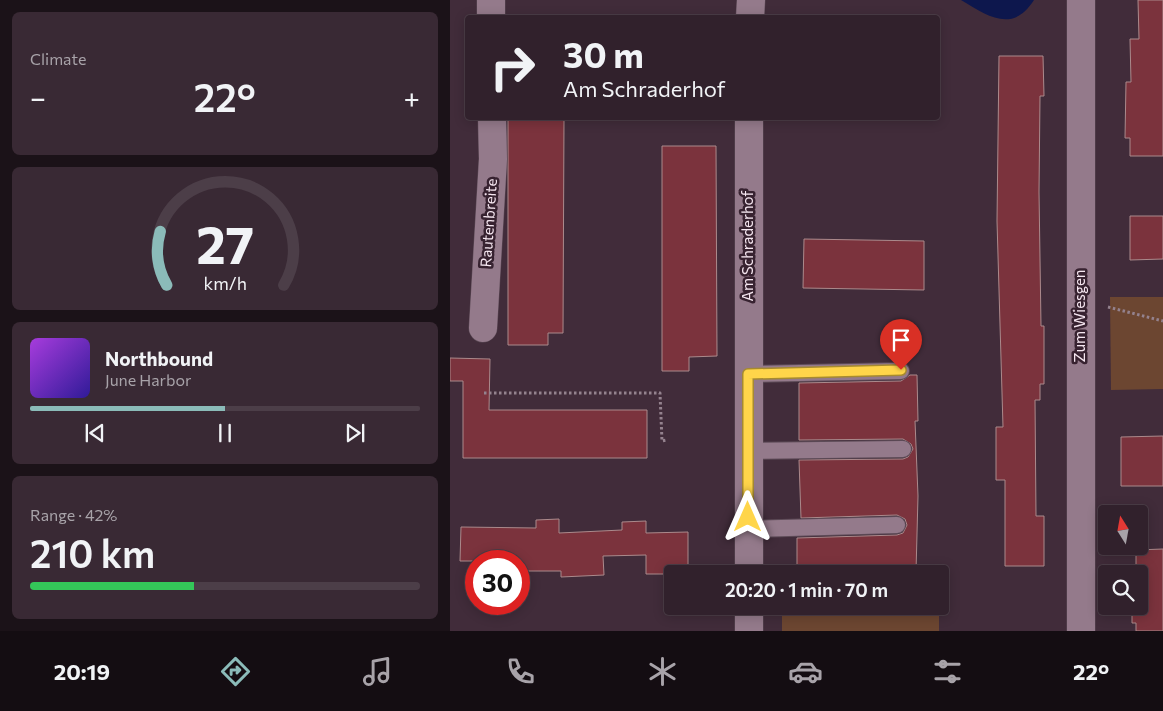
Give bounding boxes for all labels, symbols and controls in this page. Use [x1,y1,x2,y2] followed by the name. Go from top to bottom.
[563,32,644,75] text: 30 m
[480,35,545,100] icon: right
[30,49,86,68] text: Climate
[194,73,256,120] text: 22°
[563,75,725,102] text: Am Schraderhof
[30,80,46,114] text: −
[404,80,420,114] text: +
[476,178,500,268] street label: Rautenbreite
[738,191,756,301] street label: Am Schraderhof
[196,211,254,275] text: 27
[1070,270,1088,362] street label: Zum Wiesgen
[203,272,247,294] text: km/h
[880,319,922,370] pin
[887,326,915,354] icon: arrive
[105,347,213,370] text: Northbound
[105,370,191,389] text: June Harbor
[81,419,109,447] icon: previous
[211,419,239,447] icon: pause
[341,419,369,447] icon: next
[721,490,773,542] position arrow
[30,505,117,524] text: Range · 42%
[1098,505,1148,555] north arrow
[1098,505,1148,615] map controls
[30,529,155,576] text: 210 km
[465,550,530,615] speed limit sign: 30
[1098,565,1148,615] button: search
[725,578,888,601] text: 20:20 · 1 min · 70 m
[218,654,253,689] icon: directions
[360,654,395,689] icon: music
[503,654,538,689] icon: phone
[645,654,680,689] icon: climate
[788,654,823,689] icon: car
[930,654,965,689] icon: filters
[54,658,110,685] text: 20:19
[1073,658,1109,685] text: 22°

